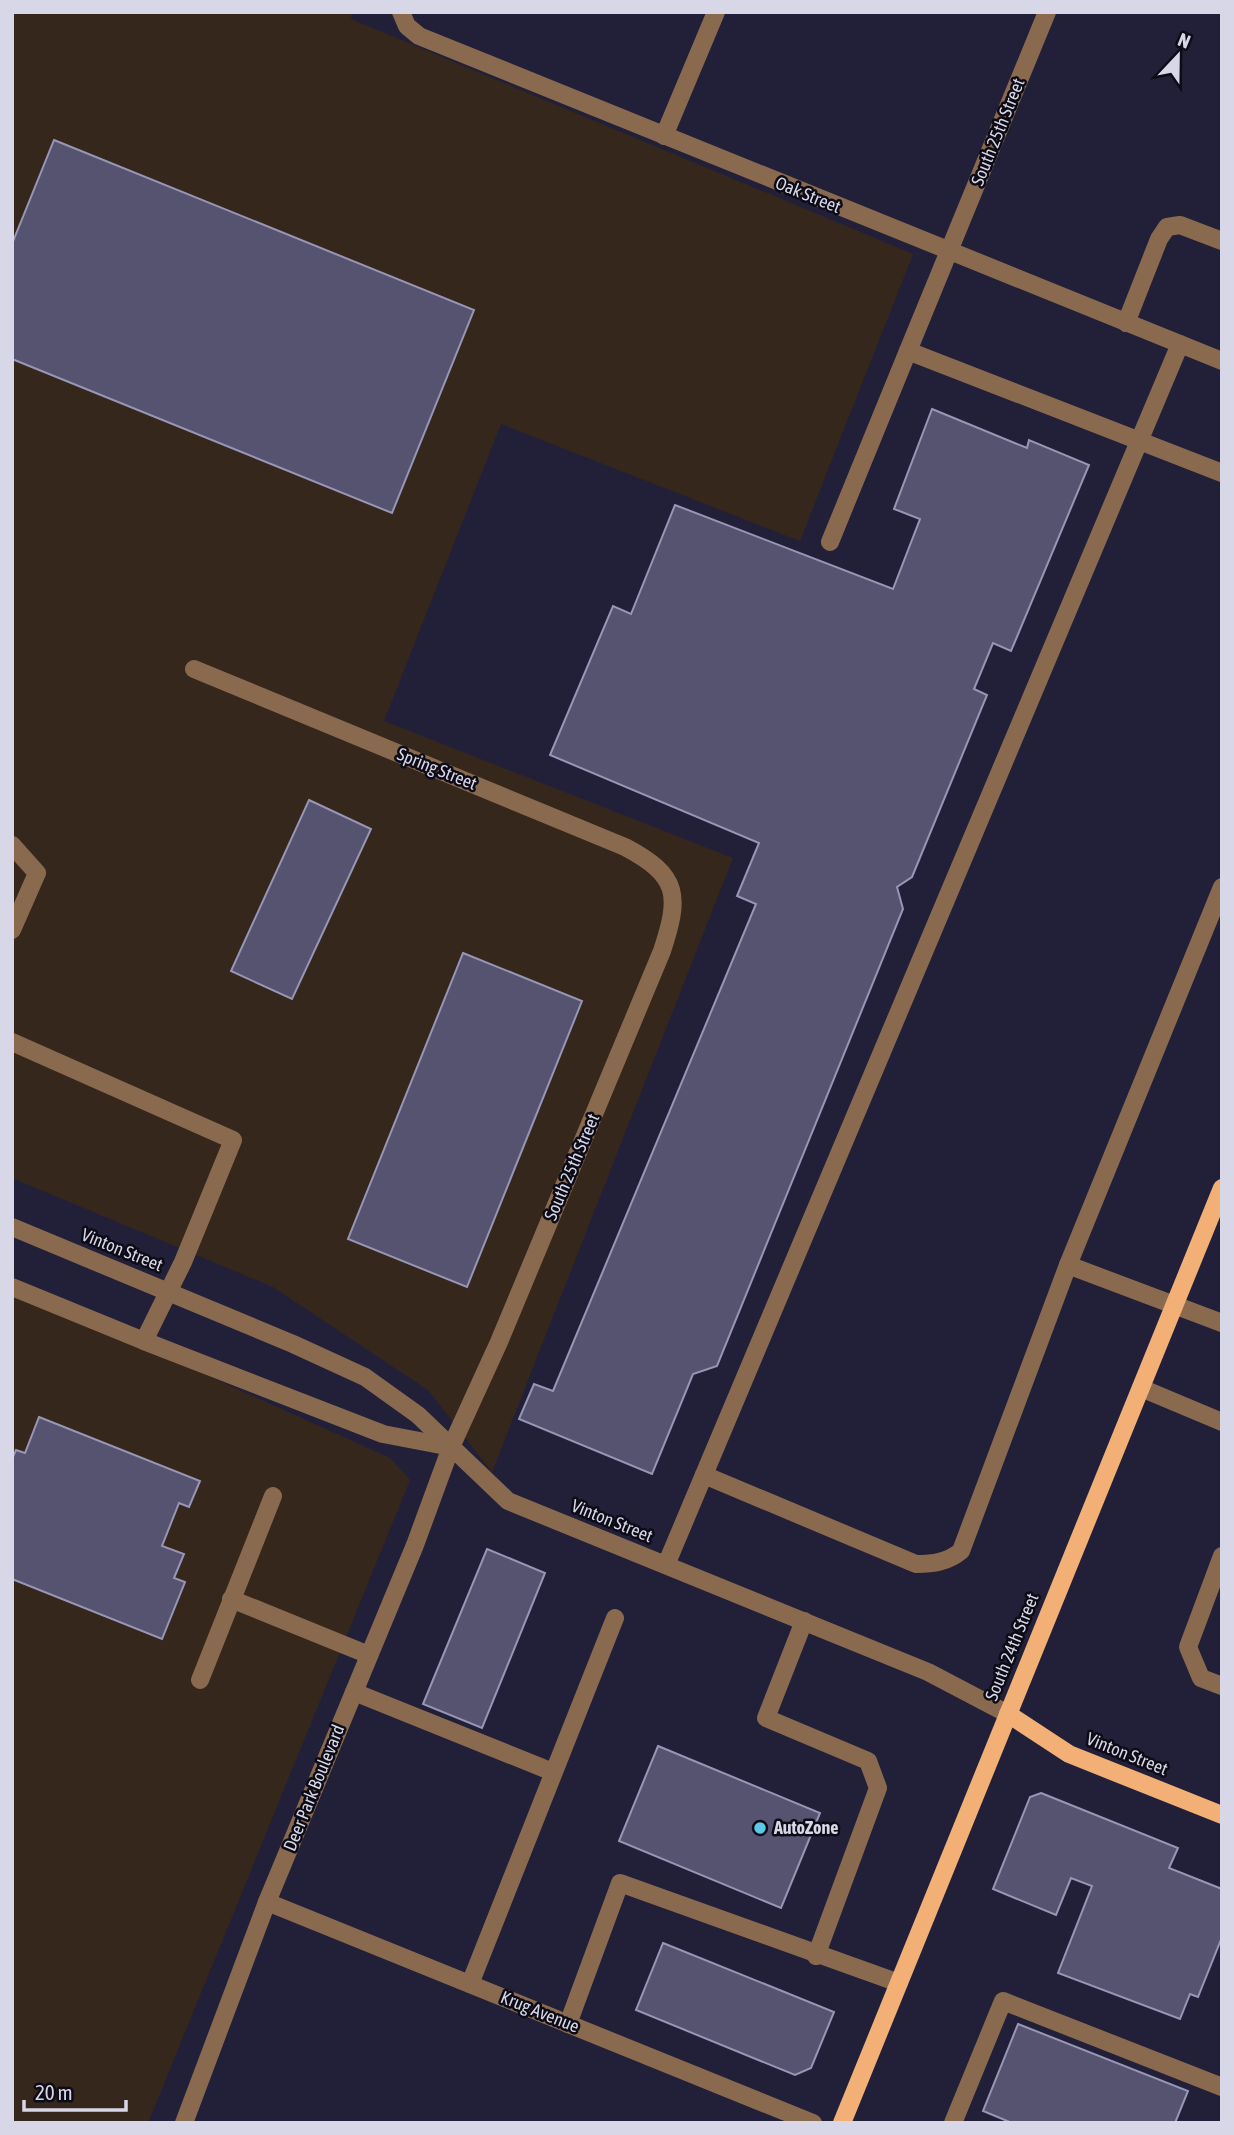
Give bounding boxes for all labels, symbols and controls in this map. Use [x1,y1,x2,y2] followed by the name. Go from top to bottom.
[1143,21,1213,91] north arrow
[1175,28,1194,53] text: N
[966,75,1029,189] street label: South 25th Street
[772,172,844,217] street label: Oak Street
[394,743,480,794] street label: Spring Street
[540,1110,603,1223] street label: South 25th Street
[78,1224,166,1275] street label: Vinton Street
[568,1495,656,1546] street label: Vinton Street
[980,1590,1043,1704] street label: South 24th Street
[279,1722,348,1854] street label: Deer Park Boulevard
[1083,1728,1171,1779] street label: Vinton Street
[773,1817,838,1838] place label: AutoZone
[752,1820,768,1836] marker: AutoZone
[498,1986,583,2037] street label: Krug Avenue
[24,2068,126,2112] scale bar
[35,2080,73,2104] text: 20 m

